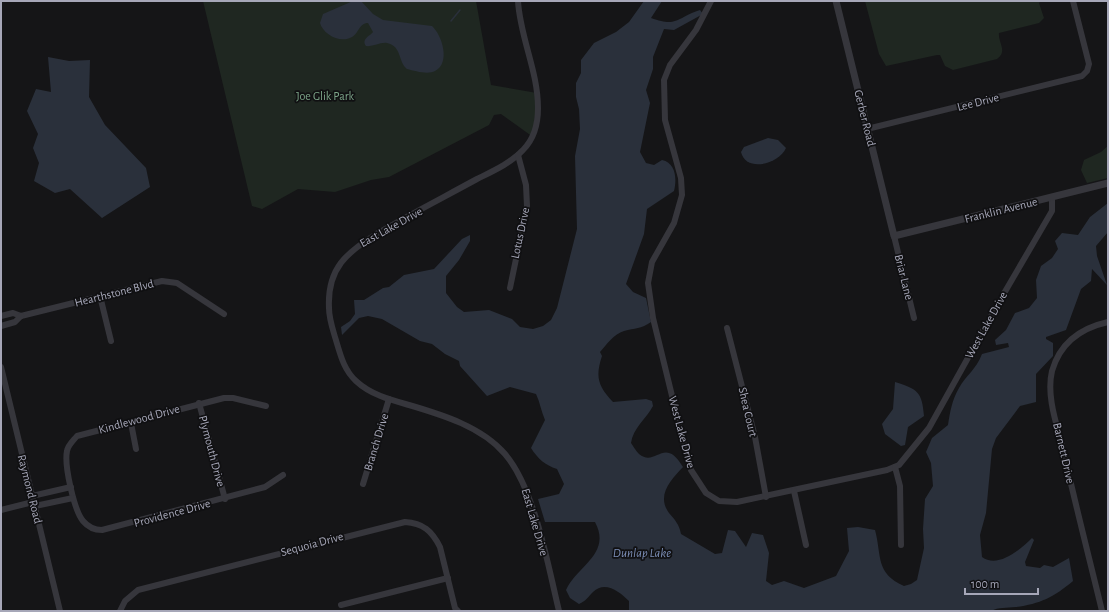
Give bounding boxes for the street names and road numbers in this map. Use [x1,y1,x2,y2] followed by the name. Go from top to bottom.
[852,89,878,147] street label: Gerber Road
[956,91,1000,113] street label: Lee Drive
[963,195,1039,225] street label: Franklin Avenue
[358,205,424,249] street label: East Lake Drive
[509,206,531,260] street label: Lotus Drive
[893,253,915,301] street label: Briar Lane
[73,277,155,309] street label: Hearthstone Blvd
[963,290,1009,360] street label: West Lake Drive
[736,386,760,438] street label: Shea Court
[667,395,697,469] street label: West Lake Drive
[97,402,181,436] street label: Kindlewood Drive
[362,412,390,472] street label: Branch Drive
[196,414,227,488] street label: Plymouth Drive
[1051,421,1077,485] street label: Barnett Drive
[15,453,44,525] street label: Raymond Road
[520,487,550,557] street label: East Lake Drive
[132,497,212,529] street label: Providence Drive
[279,530,345,558] street label: Sequoia Drive

